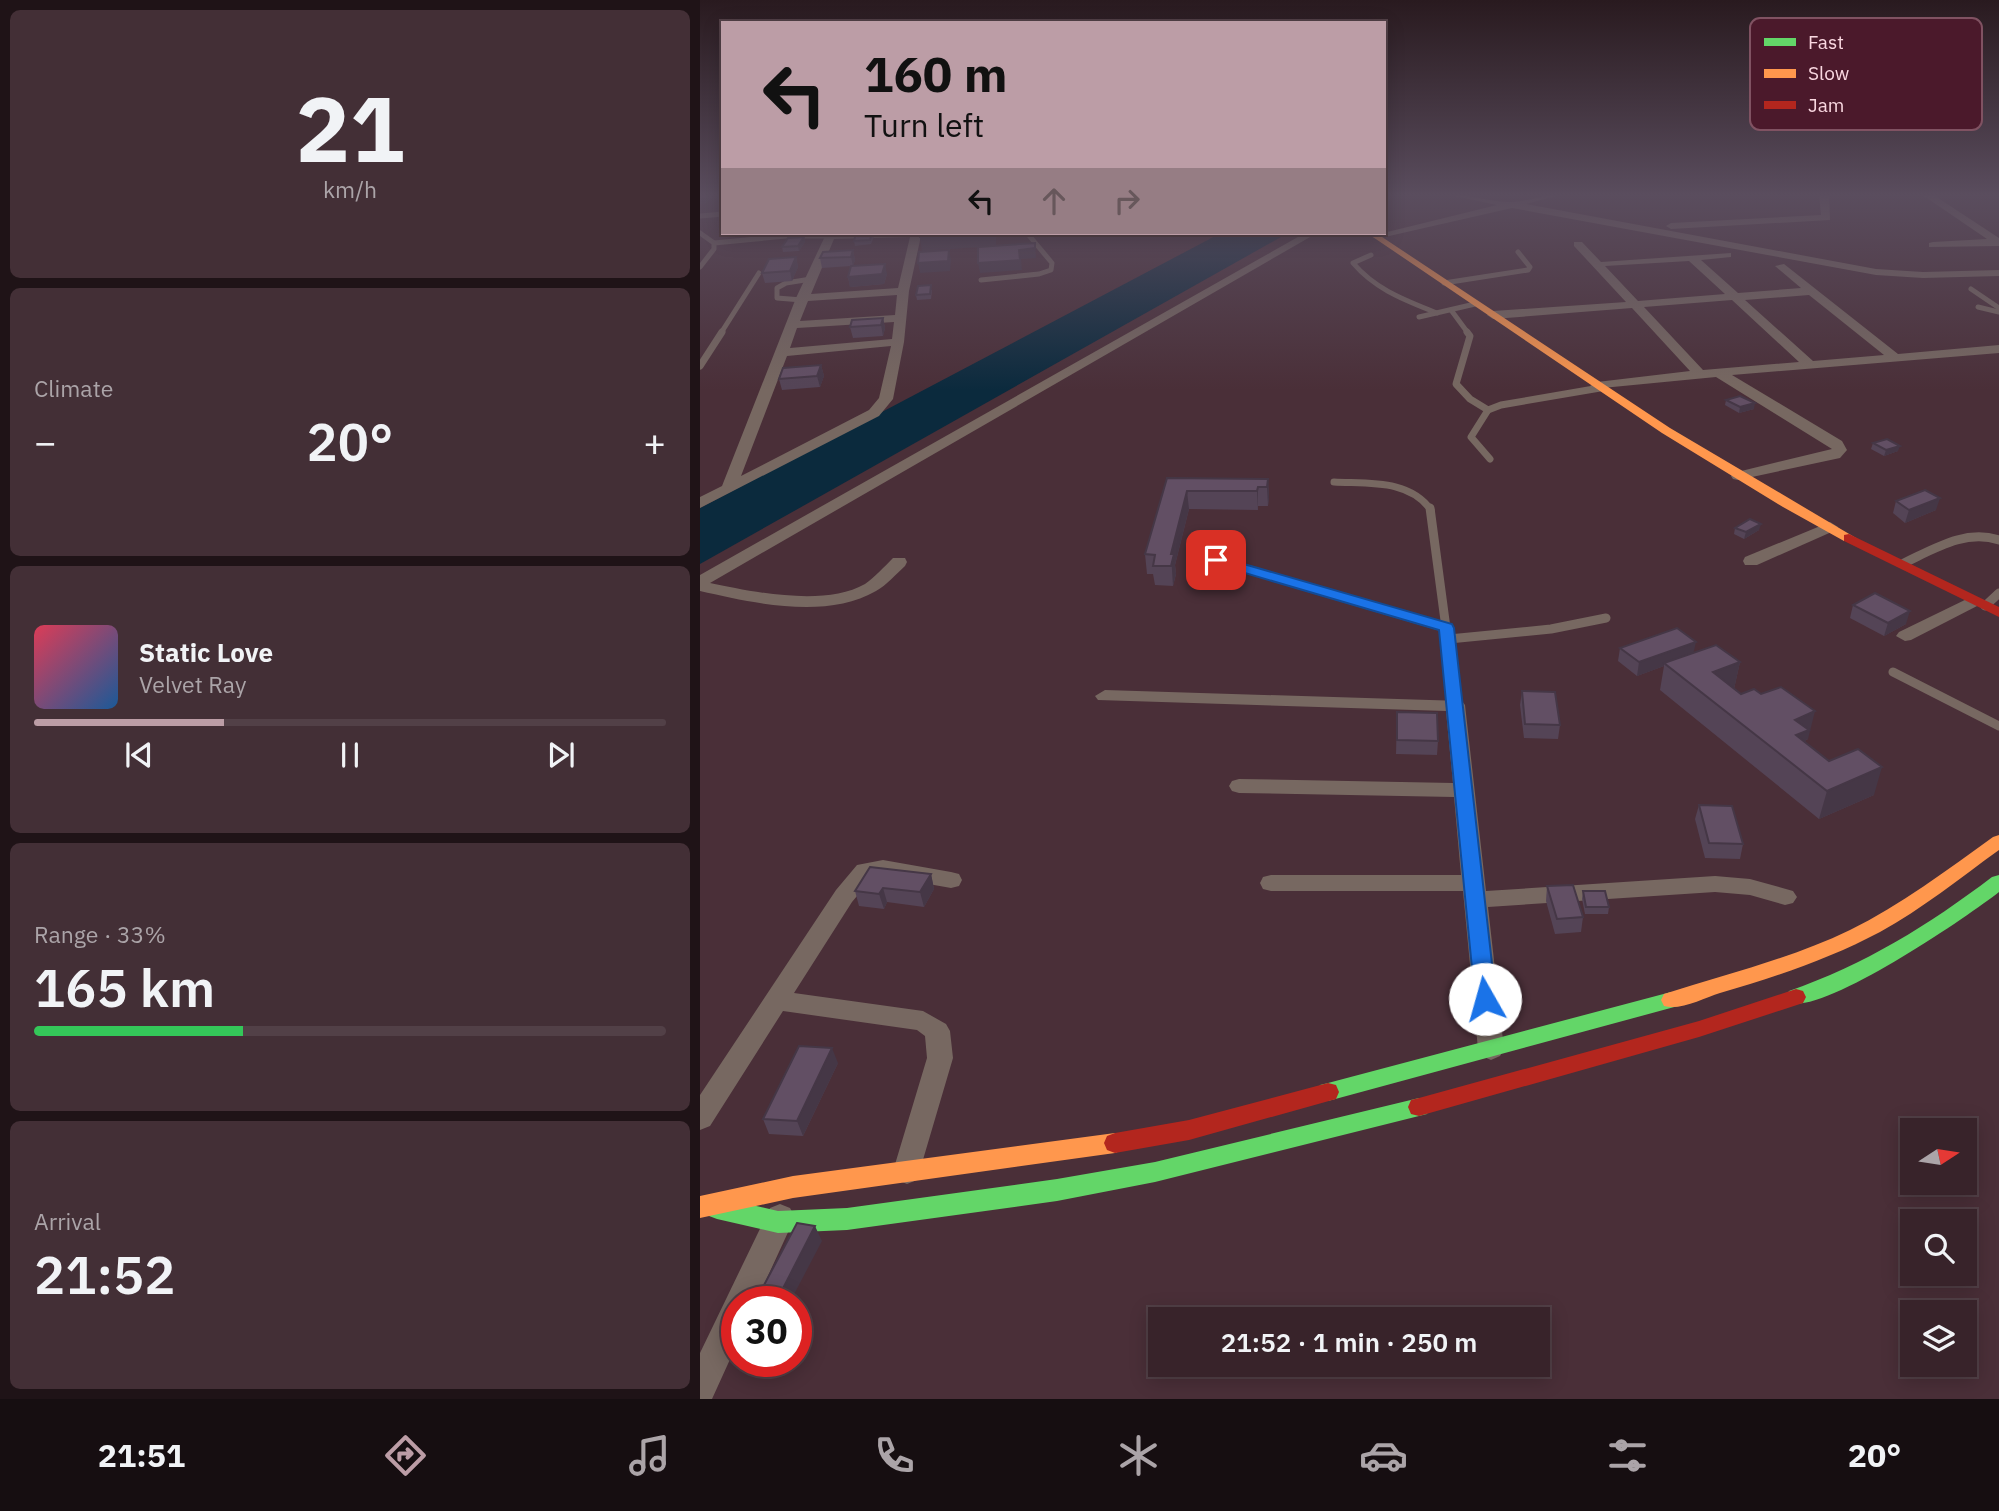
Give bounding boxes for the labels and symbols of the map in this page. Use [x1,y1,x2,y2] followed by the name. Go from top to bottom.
[1750,18,1982,130] legend
[1808,30,1844,54] text: Fast
[1808,61,1849,85] text: Slow
[1808,93,1844,117] text: Jam
[1186,530,1246,590] pin
[1448,962,1522,1036] position arrow
[1900,1118,1978,1195] north arrow
[721,1286,812,1377] speed limit sign: 30

